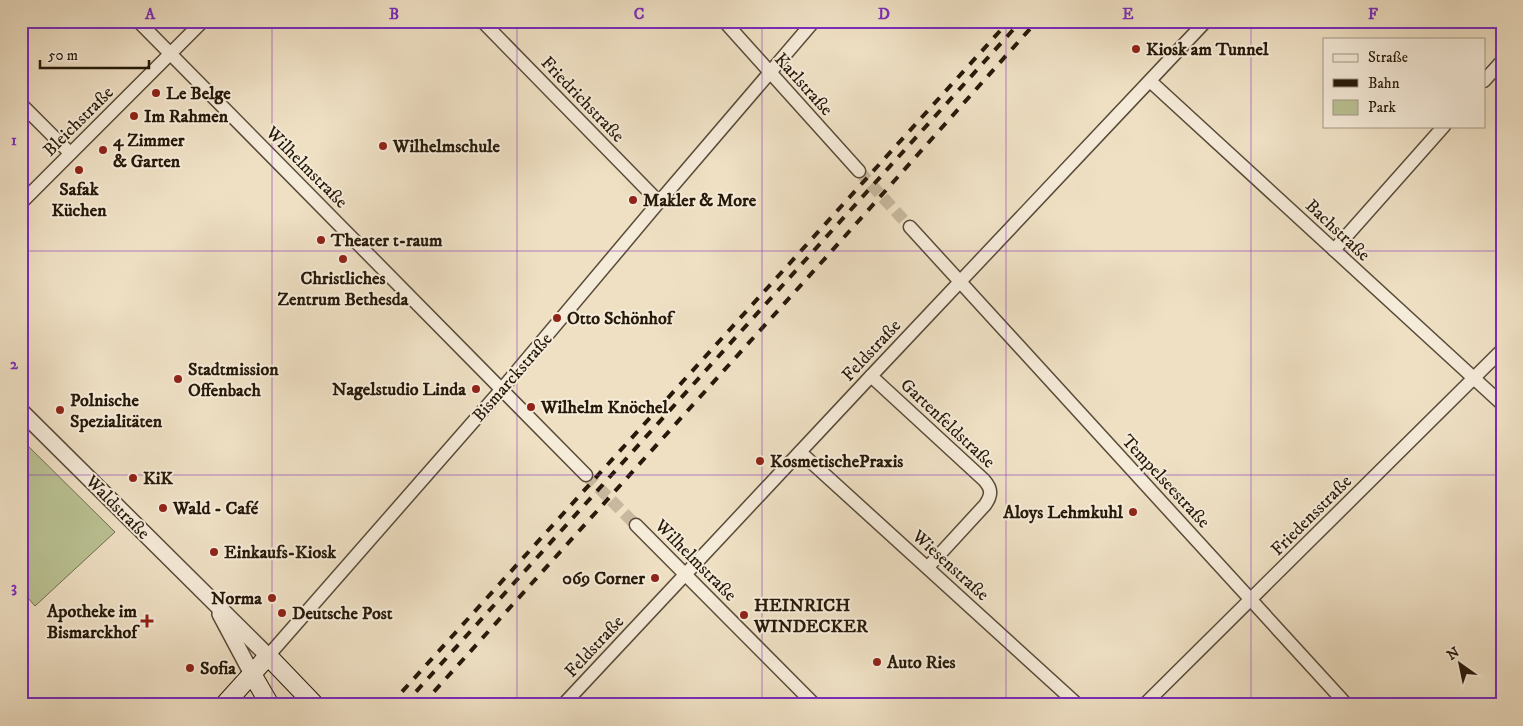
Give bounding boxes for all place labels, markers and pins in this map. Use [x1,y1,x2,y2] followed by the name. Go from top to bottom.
[1146,39,1269,61] place label: Kiosk am Tunnel
[1130,43,1142,55] marker: Kiosk am Tunnel
[166,83,231,105] place label: Le Belge
[150,87,162,99] marker: Le Belge
[144,106,229,128] place label: Im Rahmen
[128,110,140,122] marker: Im Rahmen
[112,130,185,173] place label: 4 Zimmer & Garten
[392,136,500,158] place label: Wilhelmschule
[377,140,389,152] marker: Wilhelmschule
[97,144,109,156] marker: 4 Zimmer & Garten
[73,164,85,176] marker: Safak Küchen
[51,179,107,222] place label: Safak Küchen
[643,190,757,212] place label: Makler & More
[627,194,639,206] marker: Makler & More
[330,230,443,252] place label: Theater t-raum
[315,234,327,246] marker: Theater t-raum
[337,253,349,265] marker: Christliches Zentrum Bethesda
[278,268,409,311] place label: Christliches Zentrum Bethesda
[567,308,676,330] place label: Otto Schönhof
[551,312,563,324] marker: Otto Schönhof
[188,359,279,402] place label: Stadtmission Offenbach
[172,373,184,385] marker: Stadtmission Offenbach
[332,379,466,401] place label: Nagelstudio Linda
[470,383,482,395] marker: Nagelstudio Linda
[70,390,163,433] place label: Polnische Spezialitäten
[540,397,668,419] place label: Wilhelm Knöchel
[525,401,537,413] marker: Wilhelm Knöchel
[54,404,66,416] marker: Polnische Spezialitäten
[770,451,903,473] place label: KosmetischePraxis
[754,455,766,467] marker: KosmetischePraxis
[143,468,173,490] place label: KiK
[127,472,139,484] marker: KiK
[172,498,259,520] place label: Wald - Café
[157,502,169,514] marker: Wald - Café
[1002,502,1124,524] place label: Aloys Lehmkuhl
[1127,506,1139,518] marker: Aloys Lehmkuhl
[224,542,337,564] place label: Einkaufs-Kiosk
[208,546,220,558] marker: Einkaufs-Kiosk
[562,568,645,590] place label: 069 Corner
[649,572,661,584] marker: 069 Corner
[211,588,262,610] place label: Norma
[266,592,278,604] marker: Norma
[753,595,869,638] place label: HEINRICH WINDECKER
[46,601,140,644] place label: Apotheke im Bismarckhof
[292,603,393,625] place label: Deutsche Post
[276,607,288,619] marker: Deutsche Post
[738,609,750,621] marker: HEINRICH WINDECKER
[141,615,153,627] marker: Apotheke im Bismarckhof
[886,652,956,674] place label: Auto Ries
[871,656,883,668] marker: Auto Ries
[200,658,236,680] place label: Sofia
[184,662,196,674] marker: Sofia

